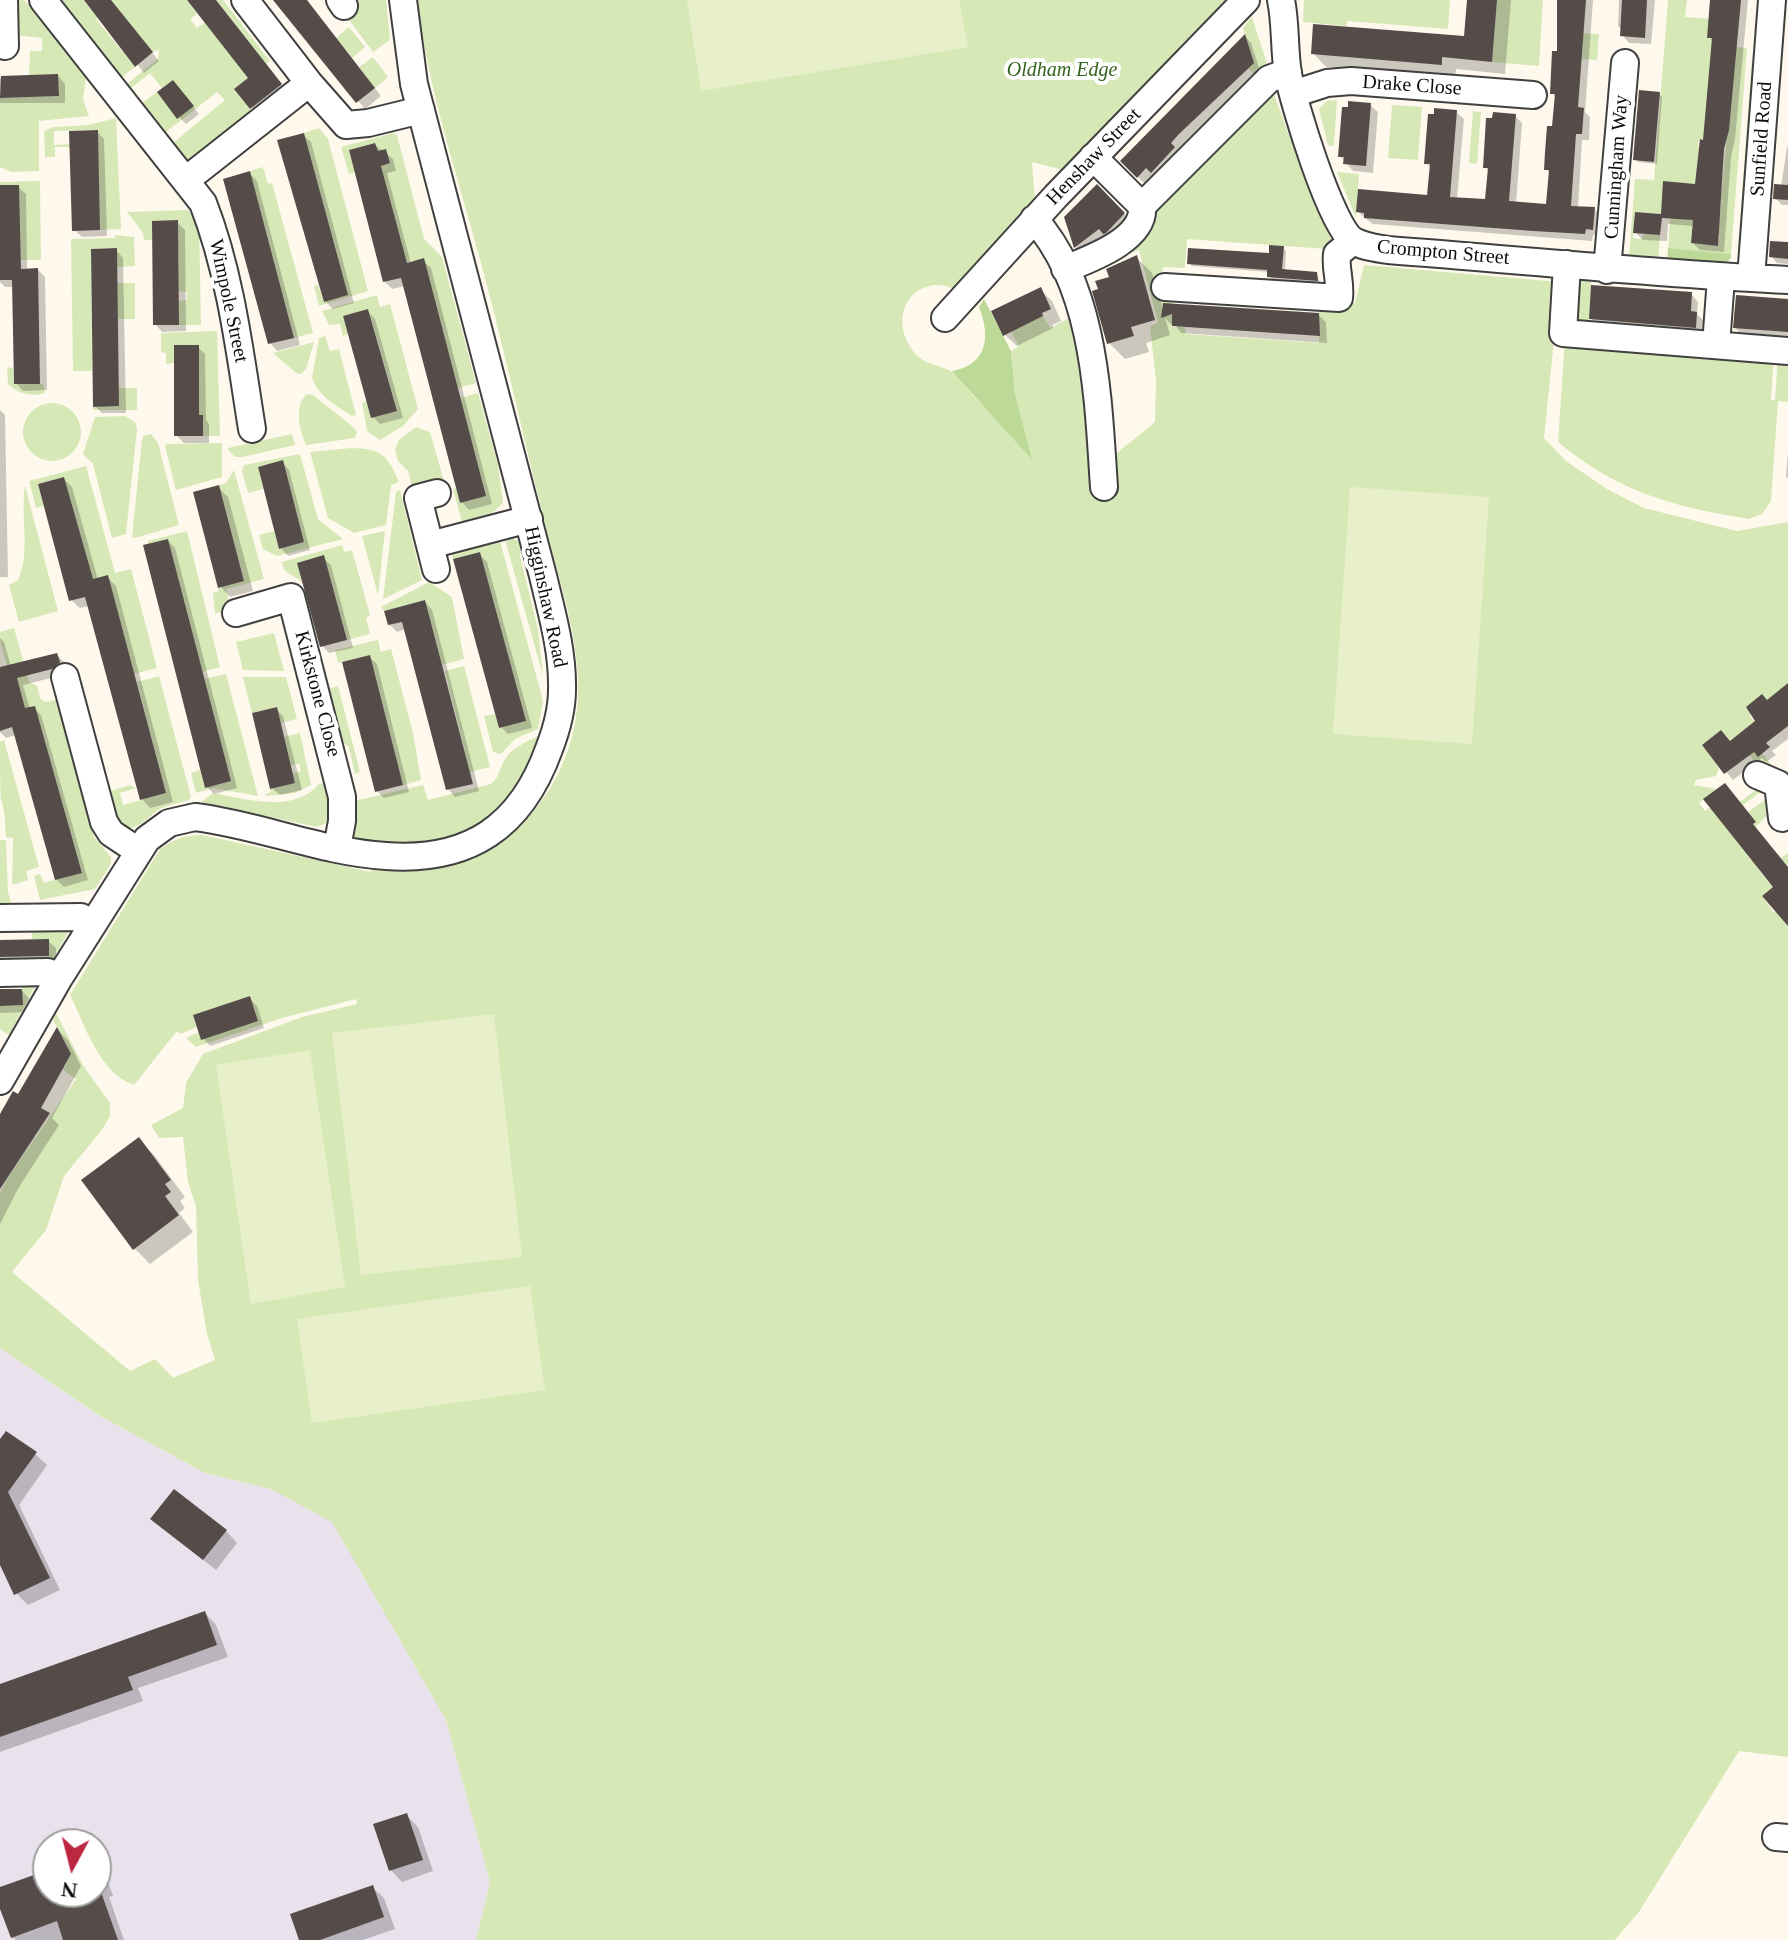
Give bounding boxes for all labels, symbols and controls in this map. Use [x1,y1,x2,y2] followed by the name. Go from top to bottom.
[1007,59,1117,83] park label: Oldham Edge
[1362,71,1462,101] street label: Drake Close
[1746,81,1778,197] street label: Sunfield Road
[1600,94,1634,240] street label: Cunningham Way
[1042,103,1146,211] street label: Henshaw Street
[1376,235,1510,271] street label: Crompton Street
[203,237,253,365] street label: Wimpole Street
[518,524,572,670] street label: Higginshaw Road
[289,628,345,760] street label: Kirkstone Close
[32,1828,112,1908] north arrow
[60,1877,79,1904] text: N

